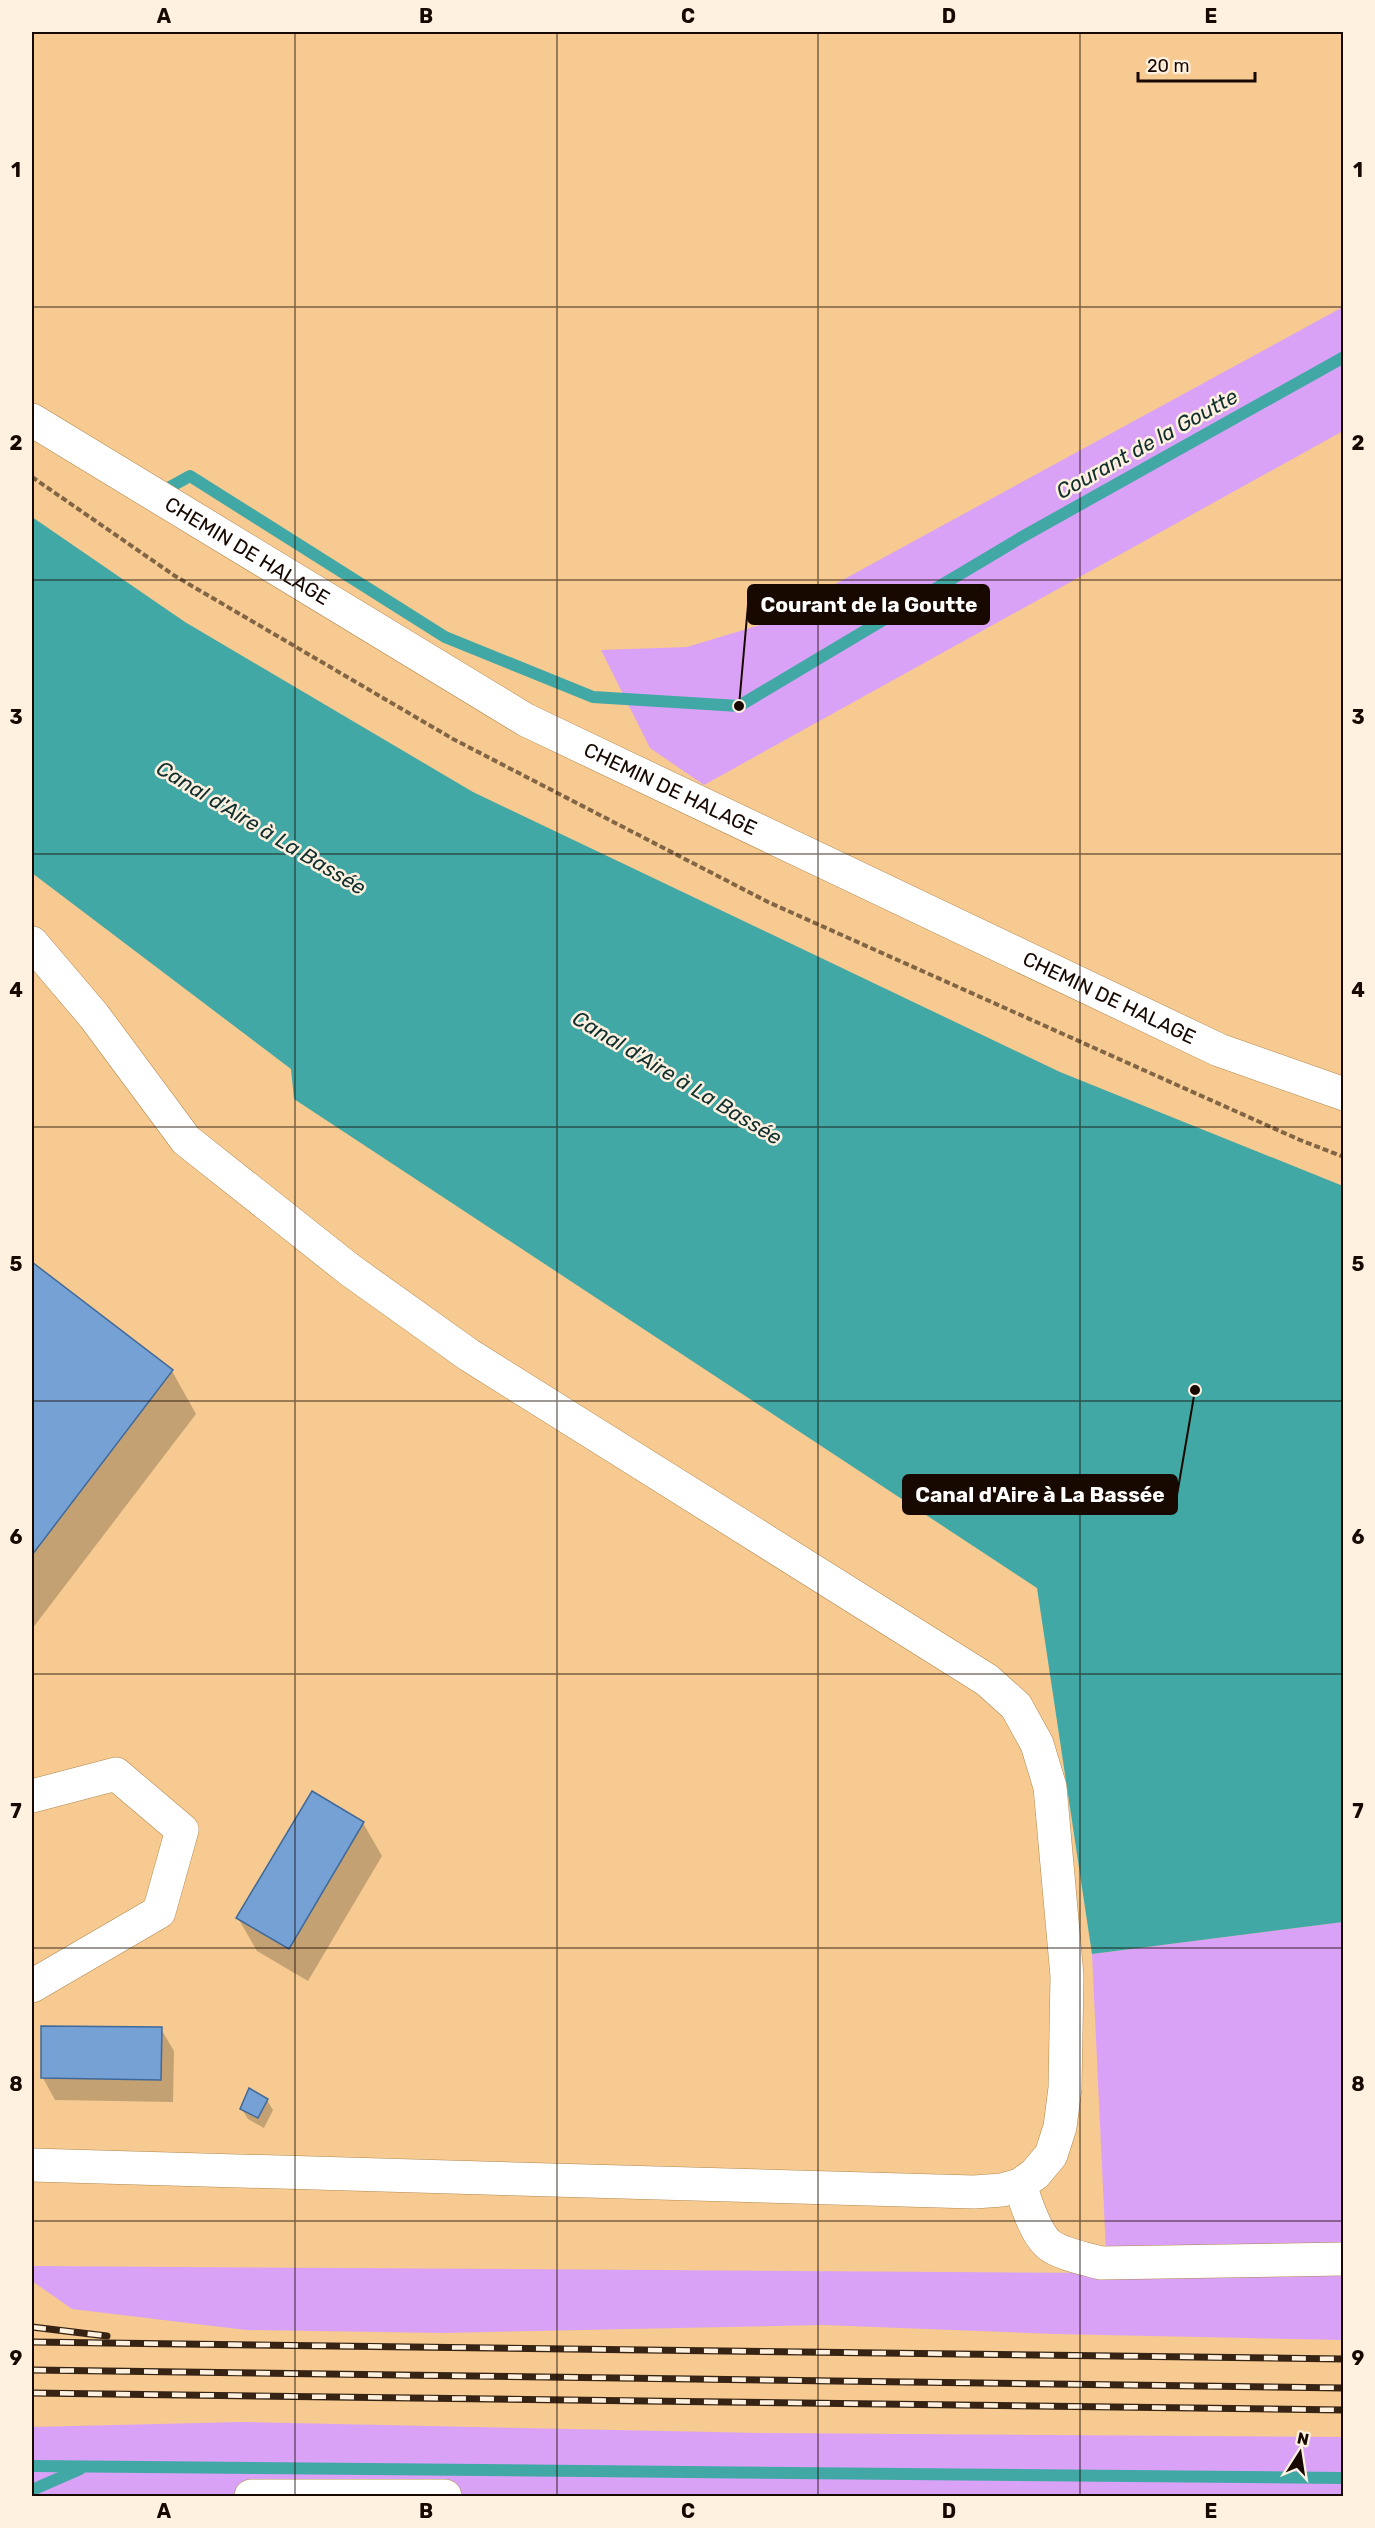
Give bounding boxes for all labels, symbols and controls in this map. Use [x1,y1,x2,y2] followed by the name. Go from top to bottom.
[157,4,172,28] text: A
[419,4,433,28] text: B
[681,4,695,28] text: C
[942,4,956,28] text: D
[1205,4,1217,28] text: E
[1138,45,1255,83] scale bar
[1147,55,1189,77] text: 20 m
[11,158,21,182] text: 1
[1353,158,1363,182] text: 1
[1052,383,1242,504] water label: Courant de la Goutte
[10,431,23,455] text: 2
[1352,431,1365,455] text: 2
[161,492,334,610] street label: CHEMIN DE HALAGE
[748,585,989,624] callout: Courant de la Goutte
[760,592,978,617] text: Courant de la Goutte
[9,705,23,729] text: 3
[1351,705,1365,729] text: 3
[580,737,761,840] street label: CHEMIN DE HALAGE
[152,755,371,900] water label: Canal d'Aire à La Bassée
[1019,946,1200,1049] street label: CHEMIN DE HALAGE
[9,978,23,1002] text: 4
[1351,978,1365,1002] text: 4
[568,1005,787,1150] water label: Canal d'Aire à La Bassée
[10,1252,23,1276] text: 5
[1352,1252,1365,1276] text: 5
[903,1475,1177,1514] callout: Canal d'Aire à La Bassée
[915,1482,1165,1507] text: Canal d'Aire à La Bassée
[9,1525,23,1549] text: 6
[1351,1525,1365,1549] text: 6
[10,1799,22,1823] text: 7
[1352,1799,1364,1823] text: 7
[9,2072,23,2096] text: 8
[1351,2072,1365,2096] text: 8
[10,2346,23,2370] text: 9
[1352,2346,1365,2370] text: 9
[1270,2423,1330,2483] north arrow
[1295,2428,1311,2449] text: N
[157,2499,172,2523] text: A
[419,2499,433,2523] text: B
[681,2499,695,2523] text: C
[942,2499,956,2523] text: D
[1205,2499,1217,2523] text: E

